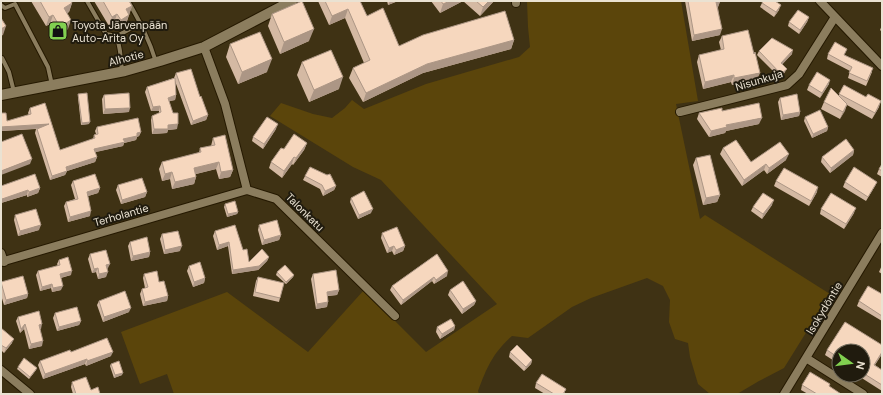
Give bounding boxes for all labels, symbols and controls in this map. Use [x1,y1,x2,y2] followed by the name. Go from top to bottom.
[72,18,167,45] place label: Toyota Järvenpään Auto-Arita Oy
[47,20,69,42] shop icon: Toyota Järvenpään Auto-Arita Oy
[107,47,145,69] street label: Alhotie
[734,66,784,94] street label: Nisunkuja
[283,190,327,234] street label: Talonkatu
[92,201,150,229] street label: Terholantie
[803,279,845,337] street label: Isokydöntie
[831,343,871,383] north arrow
[853,360,868,371] text: N

